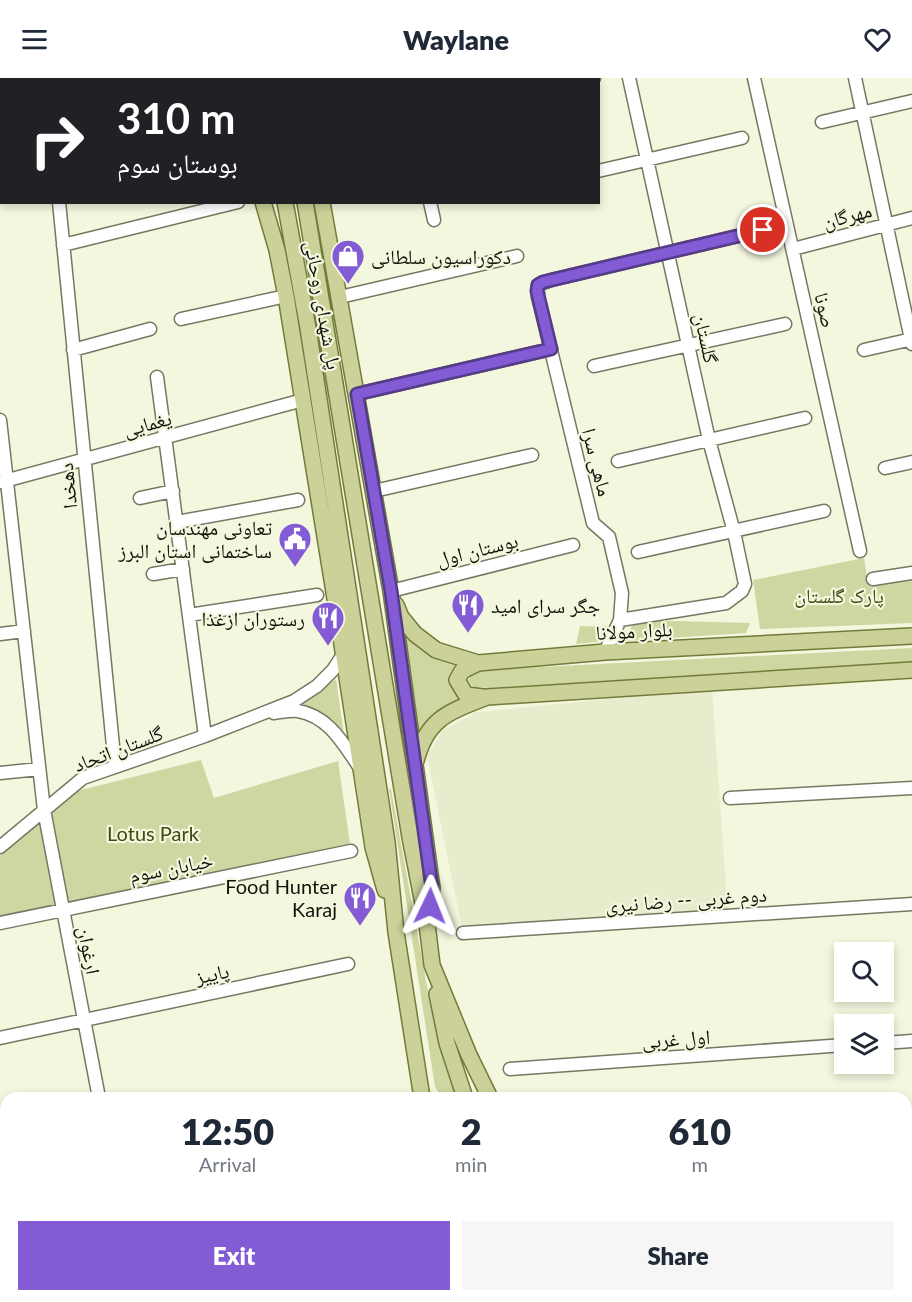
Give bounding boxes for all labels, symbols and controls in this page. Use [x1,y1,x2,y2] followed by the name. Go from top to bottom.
[18,23,51,56] icon: menu
[403,23,509,56] text: Waylane
[861,23,894,56] icon: heart
[117,93,235,143] text: 310 m
[18,102,96,180] icon: right
[117,146,238,179] text: بوستان سوم
[820,197,874,234] street label: مهرگان
[737,204,788,255] pin
[746,213,779,246] icon: arrive
[330,238,366,285] shop icon: دکوراسیون سلطانی
[300,239,347,372] street label: پل شهدای روحانی
[371,244,511,269] place label: دکوراسیون سلطانی
[810,290,842,330] street label: صونا
[689,311,724,366] street label: گلستان
[120,405,174,442] street label: یغمایی
[577,426,618,499] street label: ماهی سرا
[53,462,81,510] street label: دهخدا
[118,515,272,563] place label: تعاونی مهندسان ساختمانی استان البرز
[277,521,313,568] public building icon: تعاونی مهندسان ساختمانی استان البرز
[434,527,520,572] street label: بوستان اول
[794,583,884,608] park label: پارک گلستان
[450,587,486,634] restaurant icon: جگر سرای امید
[491,593,600,618] place label: جگر سرای امید
[310,600,346,647] restaurant icon: رستوران ازغذا
[201,606,305,631] place label: رستوران ازغذا
[595,616,673,645] street label: بلوار مولانا
[70,720,167,777] street label: گلستان اتحاد
[107,821,200,845] park label: Lotus Park
[127,847,216,890] street label: خیابان سوم
[225,874,338,921] place label: Food Hunter Karaj
[398,874,462,938] position arrow
[342,880,378,927] restaurant icon: Food Hunter Karaj
[604,881,768,920] street label: دوم غربی -- رضا نیری
[73,924,106,976] street label: ارغوان
[834,942,894,1074] map controls
[834,942,894,1002] button: search
[192,958,231,990] street label: پاییز
[834,1014,894,1074] button: layers
[641,1024,711,1053] street label: اول غربی
[181,1109,274,1153] text: 12:50
[461,1109,482,1153] text: 2
[668,1109,731,1153] text: 610
[199,1152,256,1176] text: Arrival
[455,1152,487,1176] text: min
[691,1152,708,1176] text: m
[18,1221,450,1290] button: Exit
[462,1221,894,1290] button: Share

